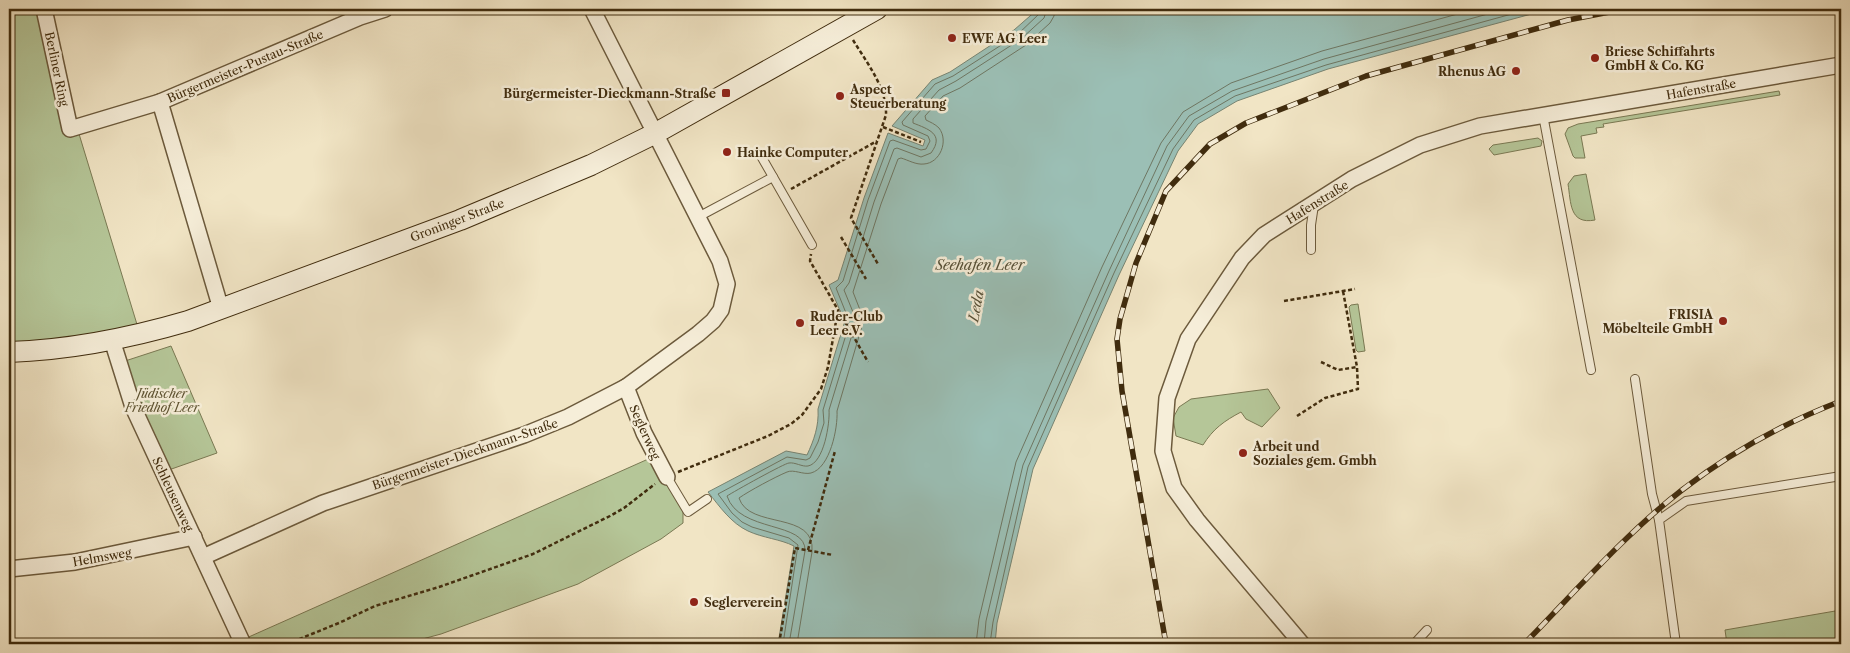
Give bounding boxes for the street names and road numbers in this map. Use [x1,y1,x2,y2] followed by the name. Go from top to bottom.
[165,26,326,106] street label: Bürgermeister-Pustau-Straße
[42,30,72,108] street label: Berliner Ring
[1665,75,1737,103] street label: Hafenstraße
[1283,177,1351,227] street label: Hafenstraße
[408,195,506,245] street label: Groninger Straße
[626,402,664,462] street label: Seglerweg
[370,415,560,493] street label: Bürgermeister-Dieckmann-Straße
[149,454,197,534] street label: Schleusenweg
[72,544,133,570] street label: Helmsweg

